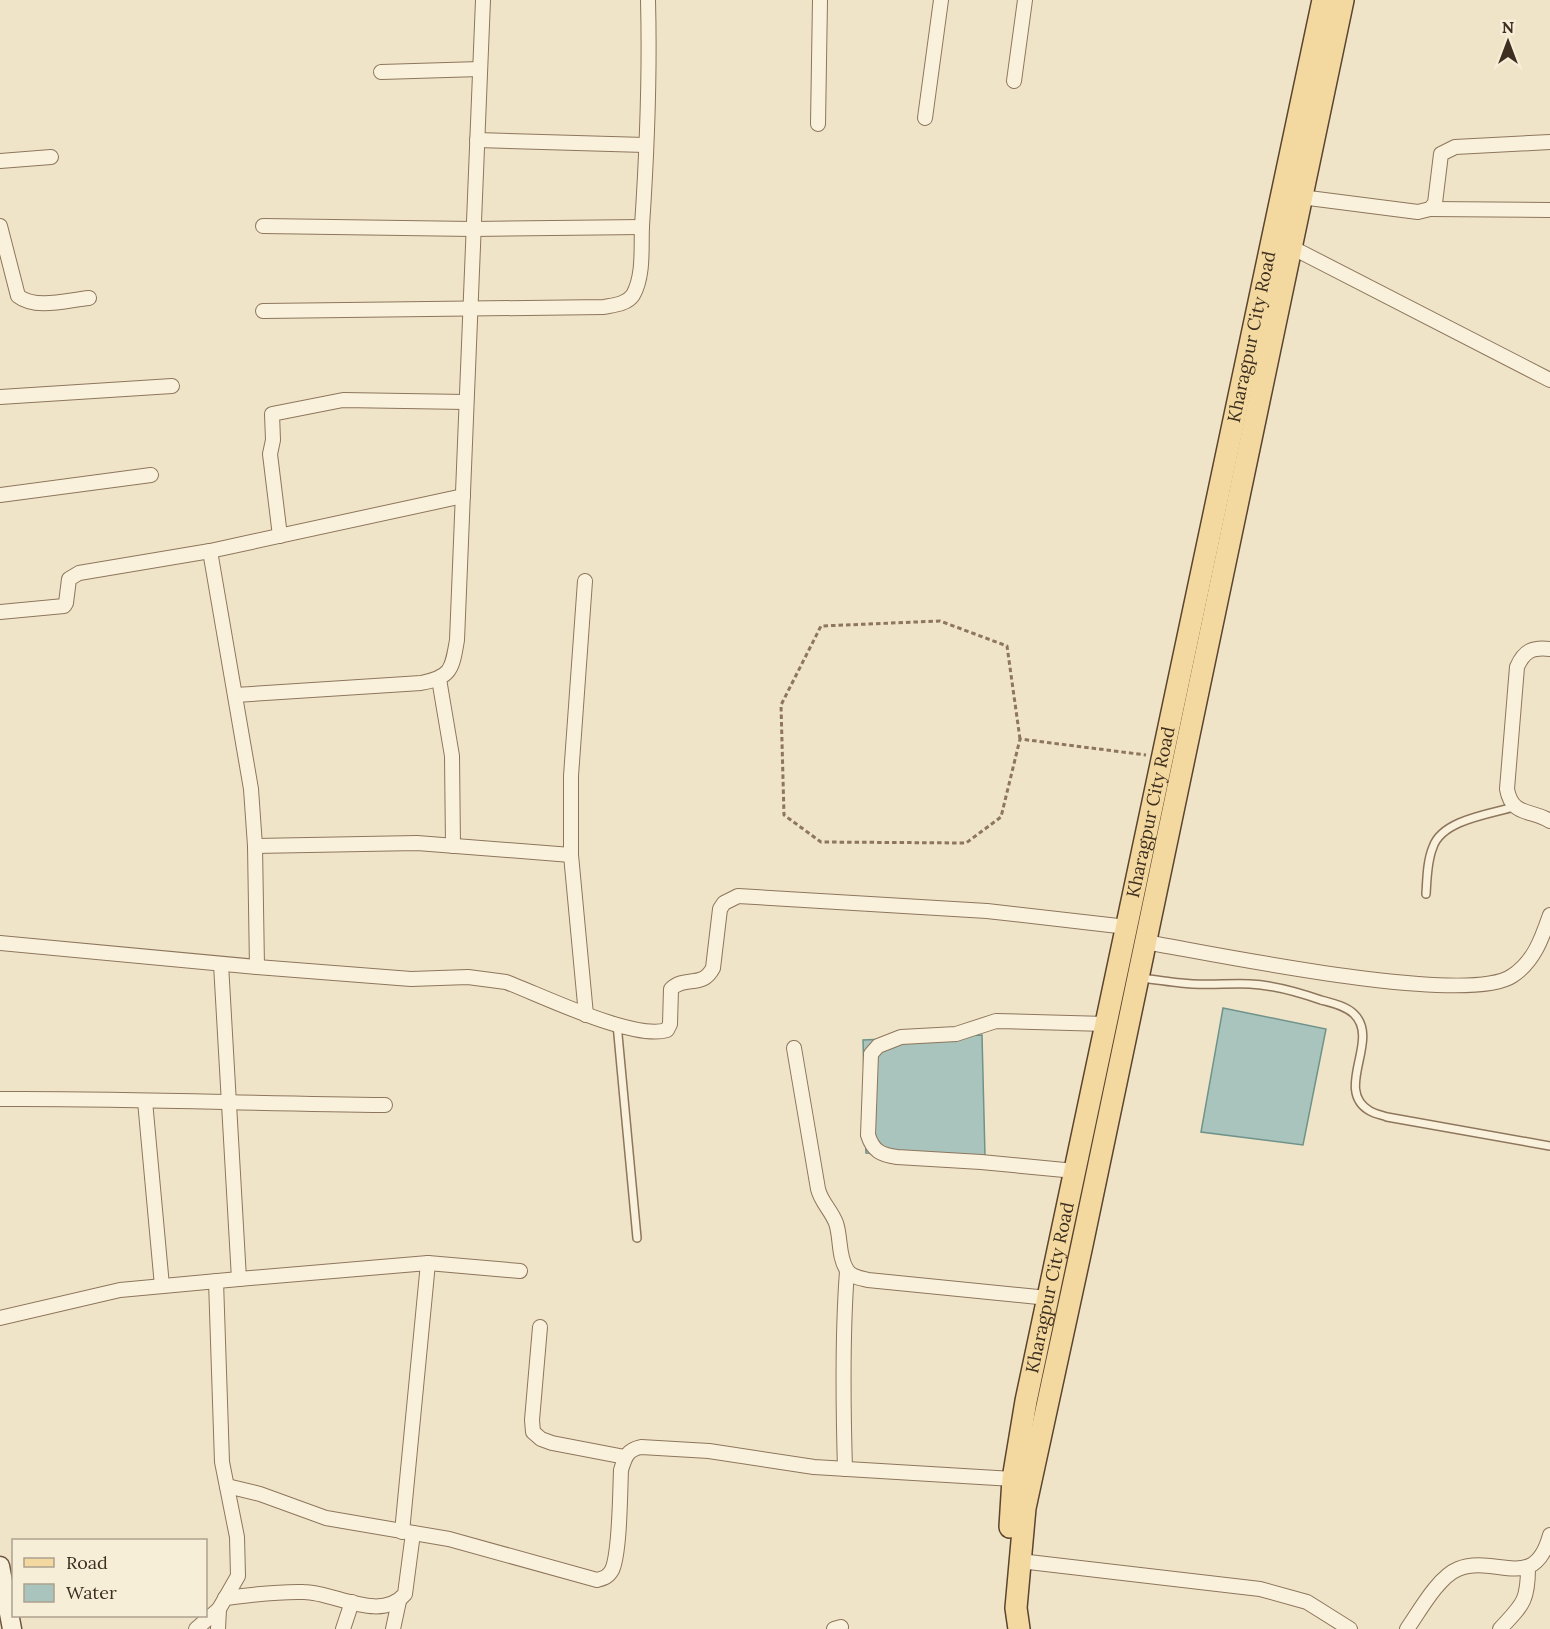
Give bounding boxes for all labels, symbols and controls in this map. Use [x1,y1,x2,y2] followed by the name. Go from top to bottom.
[1478,12,1538,72] north arrow
[1502,17,1514,37] text: N
[1222,249,1280,424] street label: Kharagpur City Road
[1121,724,1180,900] street label: Kharagpur City Road
[1020,1200,1079,1375] street label: Kharagpur City Road
[12,1539,207,1617] legend
[66,1551,108,1574] text: Road
[66,1581,117,1604] text: Water

